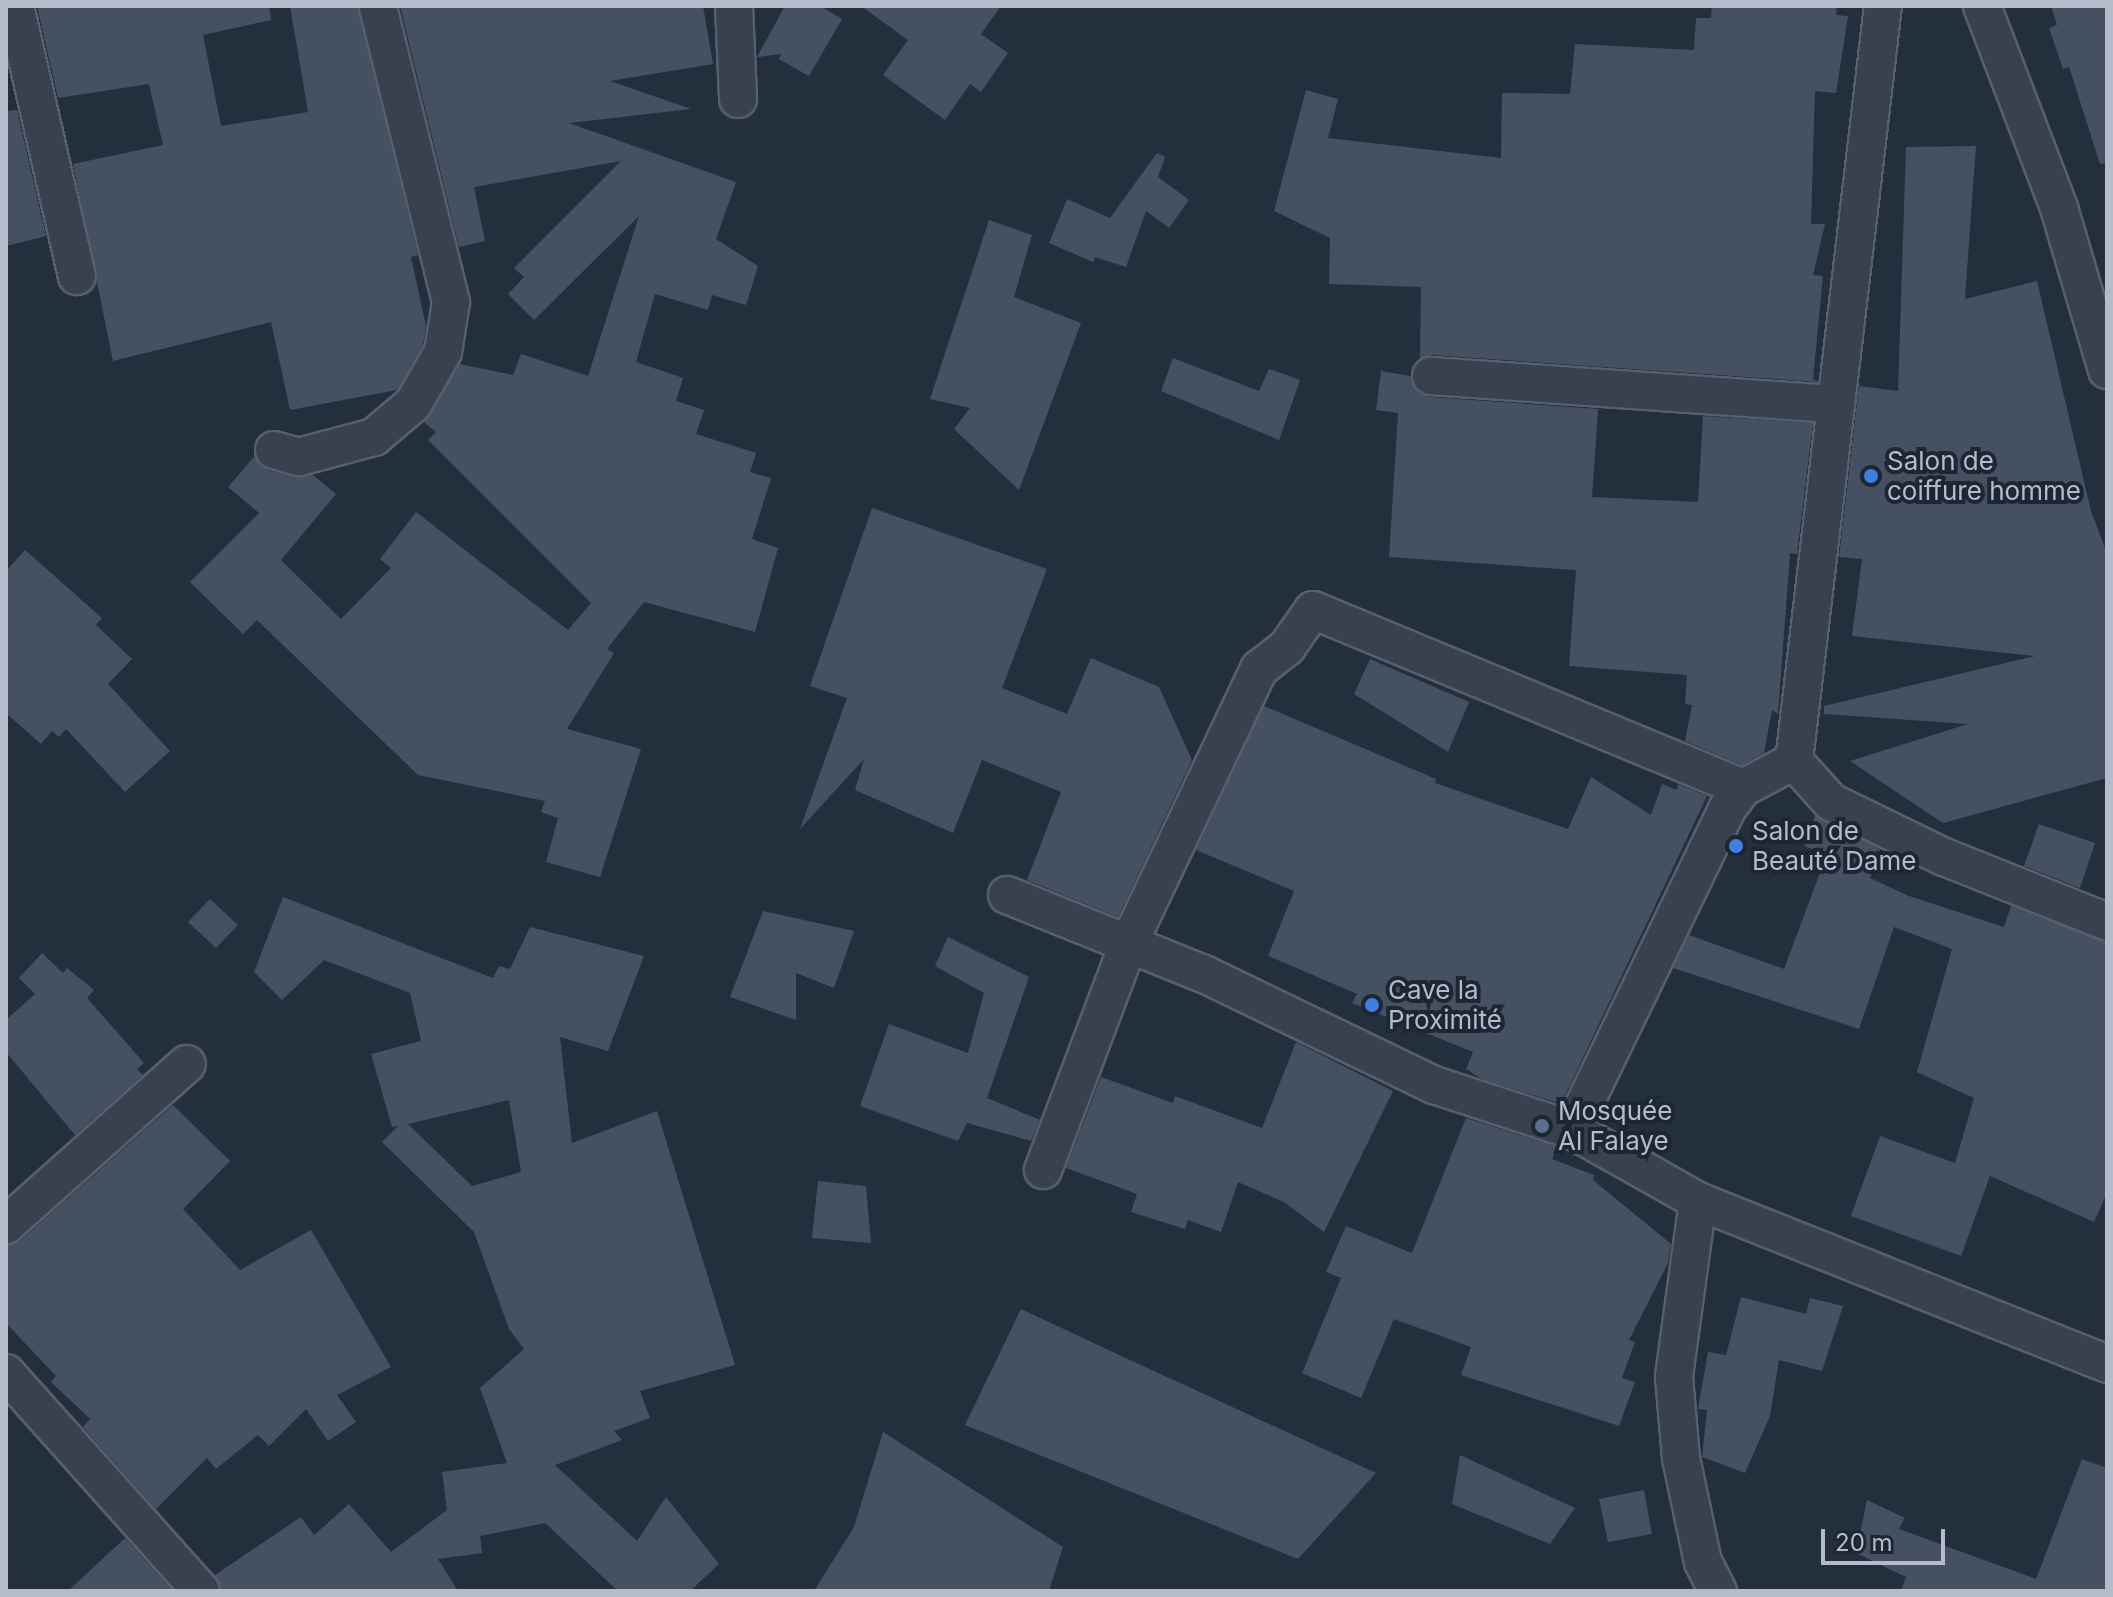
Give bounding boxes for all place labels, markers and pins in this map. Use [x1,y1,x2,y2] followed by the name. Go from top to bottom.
[1887,445,2081,506] place label: Salon de coiffure homme
[1862,467,1880,485] marker: Salon de coiffure homme
[1752,815,1916,876] place label: Salon de Beauté Dame
[1727,837,1745,855] marker: Salon de Beauté Dame
[1388,974,1502,1036] place label: Cave la Proximité
[1363,996,1381,1014] marker: Cave la Proximité
[1558,1095,1672,1156] place label: Mosquée Al Falaye
[1533,1117,1551,1135] marker: Mosquée Al Falaye

